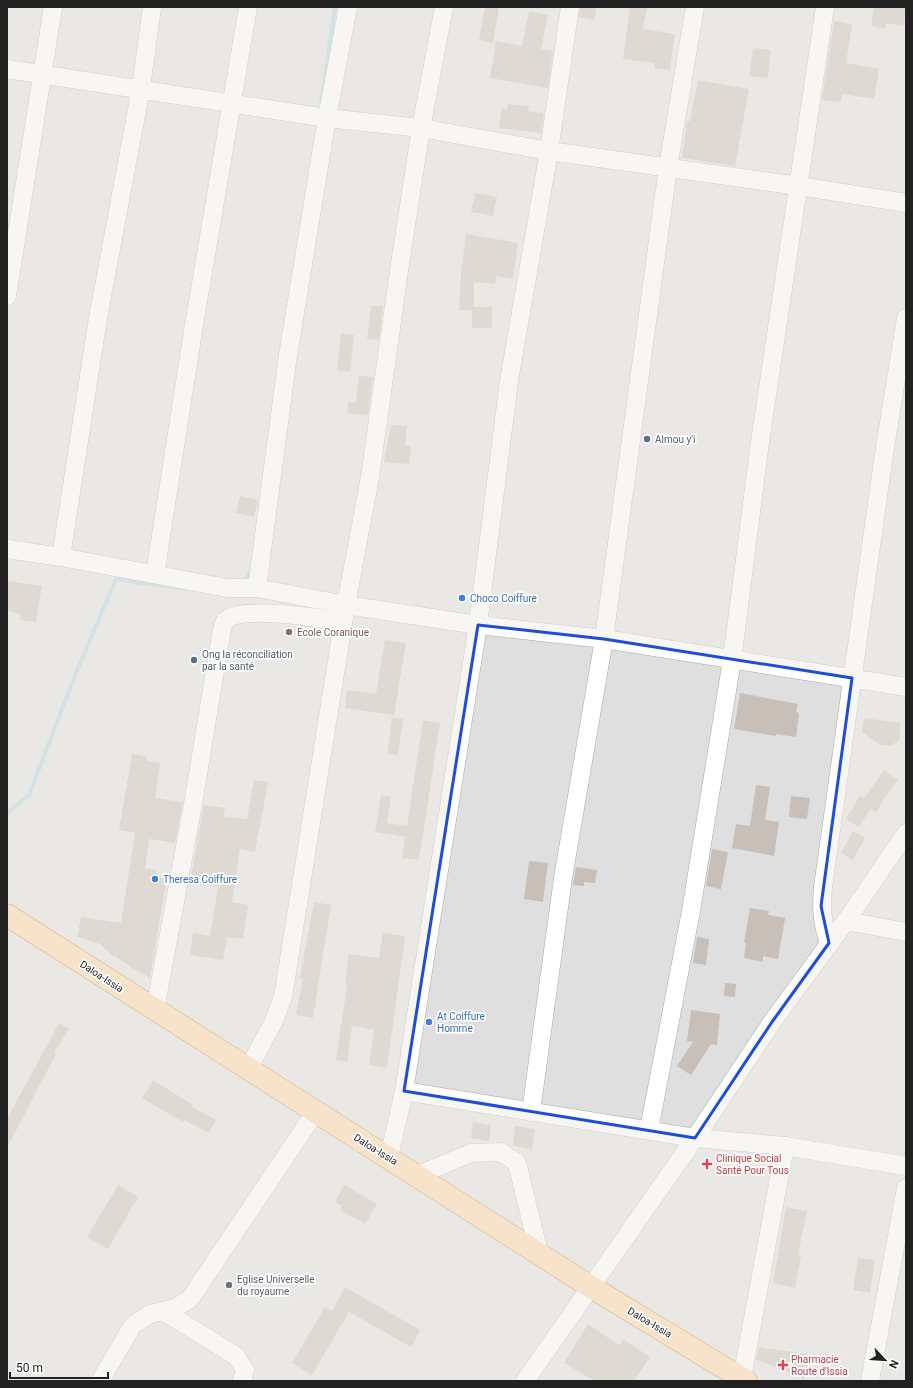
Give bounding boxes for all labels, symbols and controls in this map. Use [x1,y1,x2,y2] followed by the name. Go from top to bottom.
[642,434,652,444] marker: Almou y'i
[655,434,695,445] place label: Almou y'i
[457,593,467,603] marker: Choco Coiffure
[470,593,537,604] place label: Choco Coiffure
[284,627,294,637] marker: Ecole Coranique
[297,627,369,638] place label: Ecole Coranique
[202,649,293,672] place label: Ong la réconciliation par la santé
[189,655,199,665] marker: Ong la réconciliation par la santé
[150,874,160,884] marker: Theresa Coiffure
[163,874,237,885] place label: Theresa Coiffure
[78,958,125,994] street label: Daloa-Issia
[437,1011,485,1034] place label: At Coiffure Homme
[424,1017,434,1027] marker: At Coiffure Homme
[352,1132,400,1167] street label: Daloa-Issia
[716,1153,789,1176] place label: Clinique Social Santé Pour Tous
[701,1158,713,1170] marker: Clinique Social Santé Pour Tous
[237,1274,315,1297] place label: Eglise Universelle du royaume
[224,1280,234,1290] marker: Eglise Universelle du royaume
[626,1305,674,1340] street label: Daloa-Issia
[865,1340,905,1380] north arrow
[10,1354,108,1380] scale bar
[791,1354,848,1377] place label: Pharmacie Route d'Issia
[886,1358,901,1370] text: N
[778,1360,788,1370] marker: Pharmacie Route d'Issia
[16,1361,43,1375] text: 50 m

